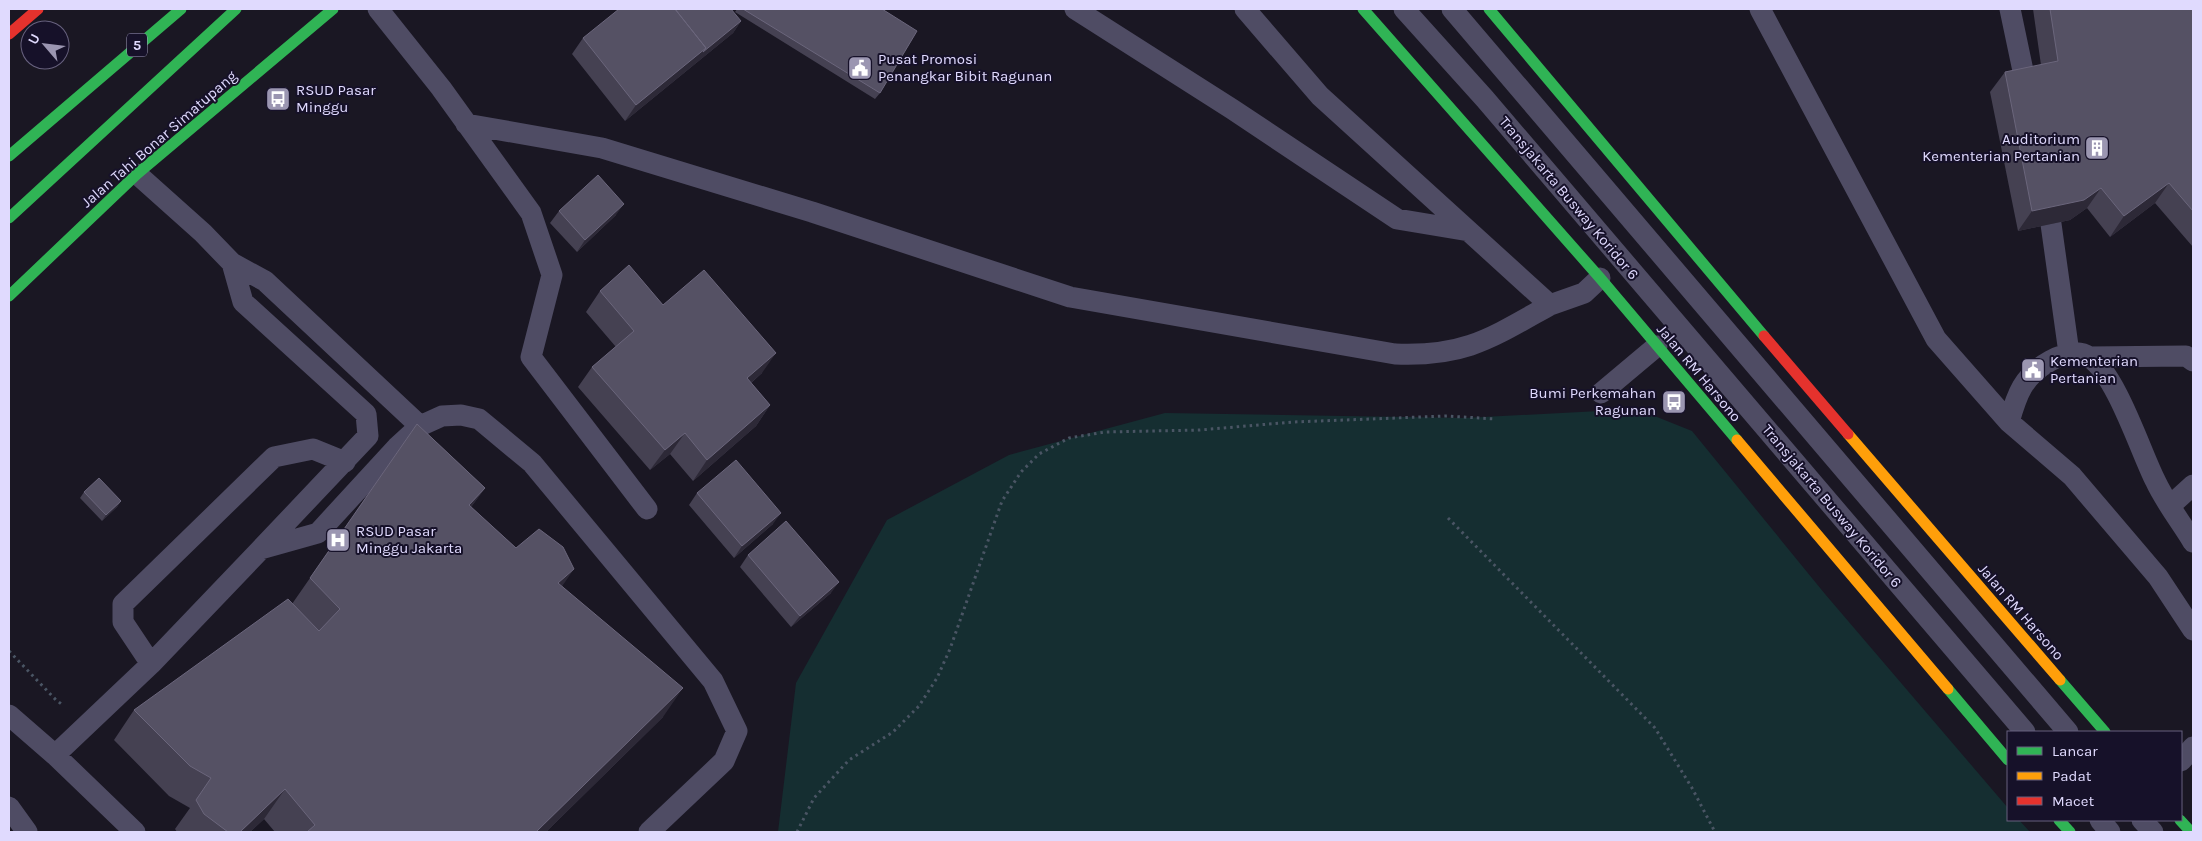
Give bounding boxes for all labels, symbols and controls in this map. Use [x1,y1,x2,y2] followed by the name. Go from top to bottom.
[20,20,70,70] north arrow
[24,31,44,47] text: U
[127,34,147,56] road number: 5
[878,50,1052,85] place label: Pusat Promosi Penangkar Bibit Ragunan
[847,55,873,81] public building icon: Pusat Promosi Penangkar Bibit Ragunan
[78,66,241,211] street label: Jalan Tahi Bonar Simatupang
[296,81,376,116] place label: RSUD Pasar Minggu
[265,86,291,112] bus stop icon: RSUD Pasar Minggu
[1495,113,1643,283] street label: Transjakarta Busway Koridor 6
[1922,130,2080,165] place label: Auditorium Kementerian Pertanian
[2084,135,2110,161] building icon: Auditorium Kementerian Pertanian
[1653,321,1745,425] street label: Jalan RM Harsono
[2050,352,2138,387] place label: Kementerian Pertanian
[2020,357,2046,383] public building icon: Kementerian Pertanian
[1529,384,1656,419] place label: Bumi Perkemahan Ragunan
[1661,389,1687,415] bus stop icon: Bumi Perkemahan Ragunan
[1758,421,1906,591] street label: Transjakarta Busway Koridor 6
[356,522,462,557] place label: RSUD Pasar Minggu Jakarta
[325,527,351,553] hospital icon: RSUD Pasar Minggu Jakarta
[1974,560,2068,664] street label: Jalan RM Harsono
[2007,731,2182,821] legend
[2052,742,2098,760] text: Lancar
[2052,767,2092,785] text: Padat
[2052,792,2094,810] text: Macet

